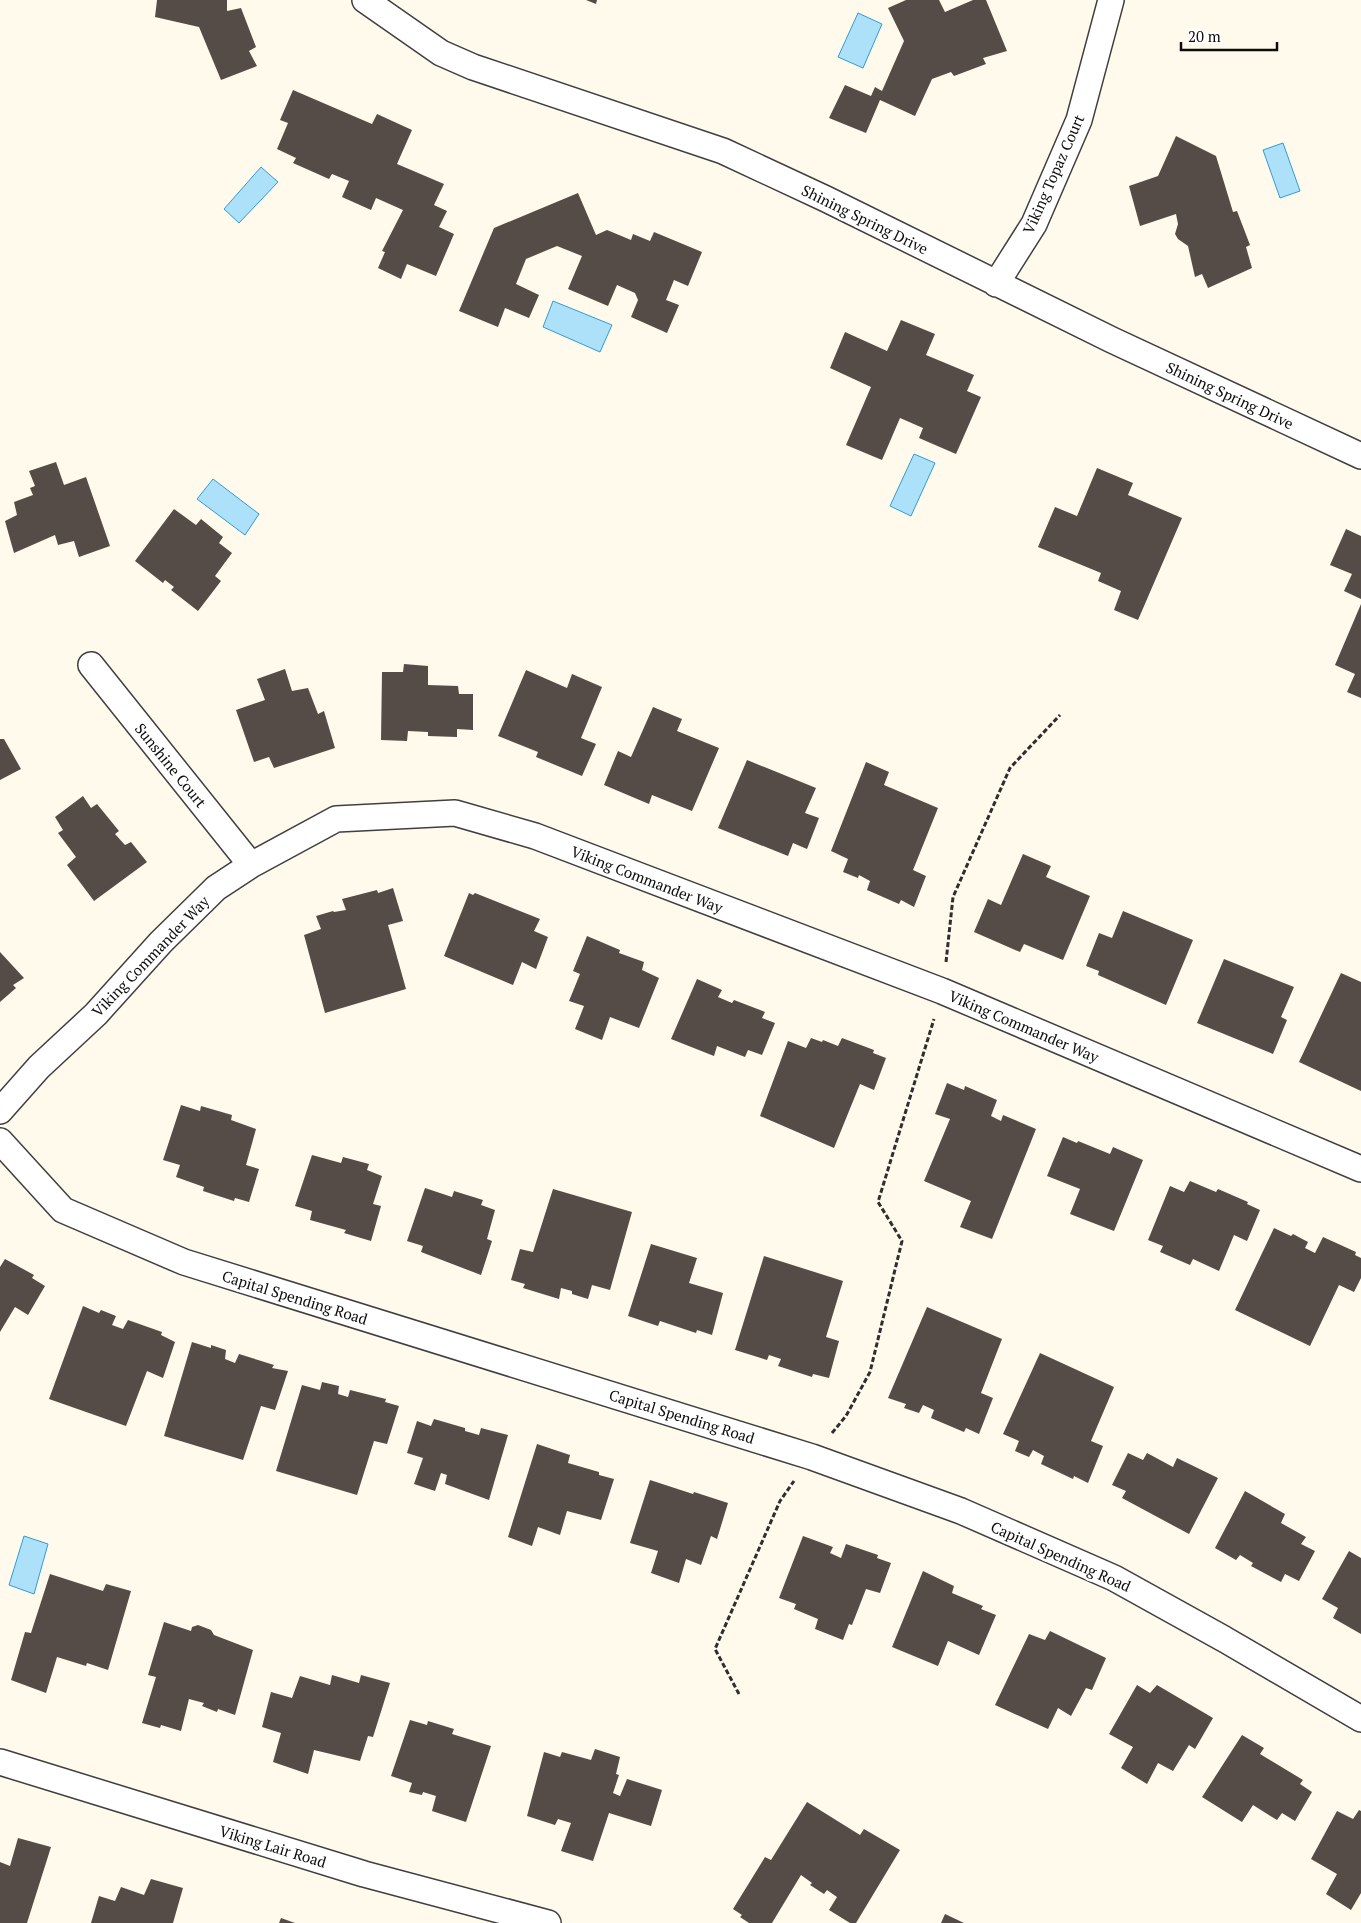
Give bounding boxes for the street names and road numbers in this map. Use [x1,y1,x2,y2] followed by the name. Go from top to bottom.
[1018,111,1088,237] street label: Viking Topaz Court
[798,180,932,258] street label: Shining Spring Drive
[1163,357,1297,433] street label: Shining Spring Drive
[131,719,211,812] street label: Sunshine Court
[568,841,726,917] street label: Viking Commander Way
[87,891,213,1021] street label: Viking Commander Way
[946,985,1102,1067] street label: Viking Commander Way
[220,1265,370,1329] street label: Capital Spending Road
[607,1384,757,1448] street label: Capital Spending Road
[988,1516,1134,1596] street label: Capital Spending Road
[217,1820,329,1872] street label: Viking Lair Road

